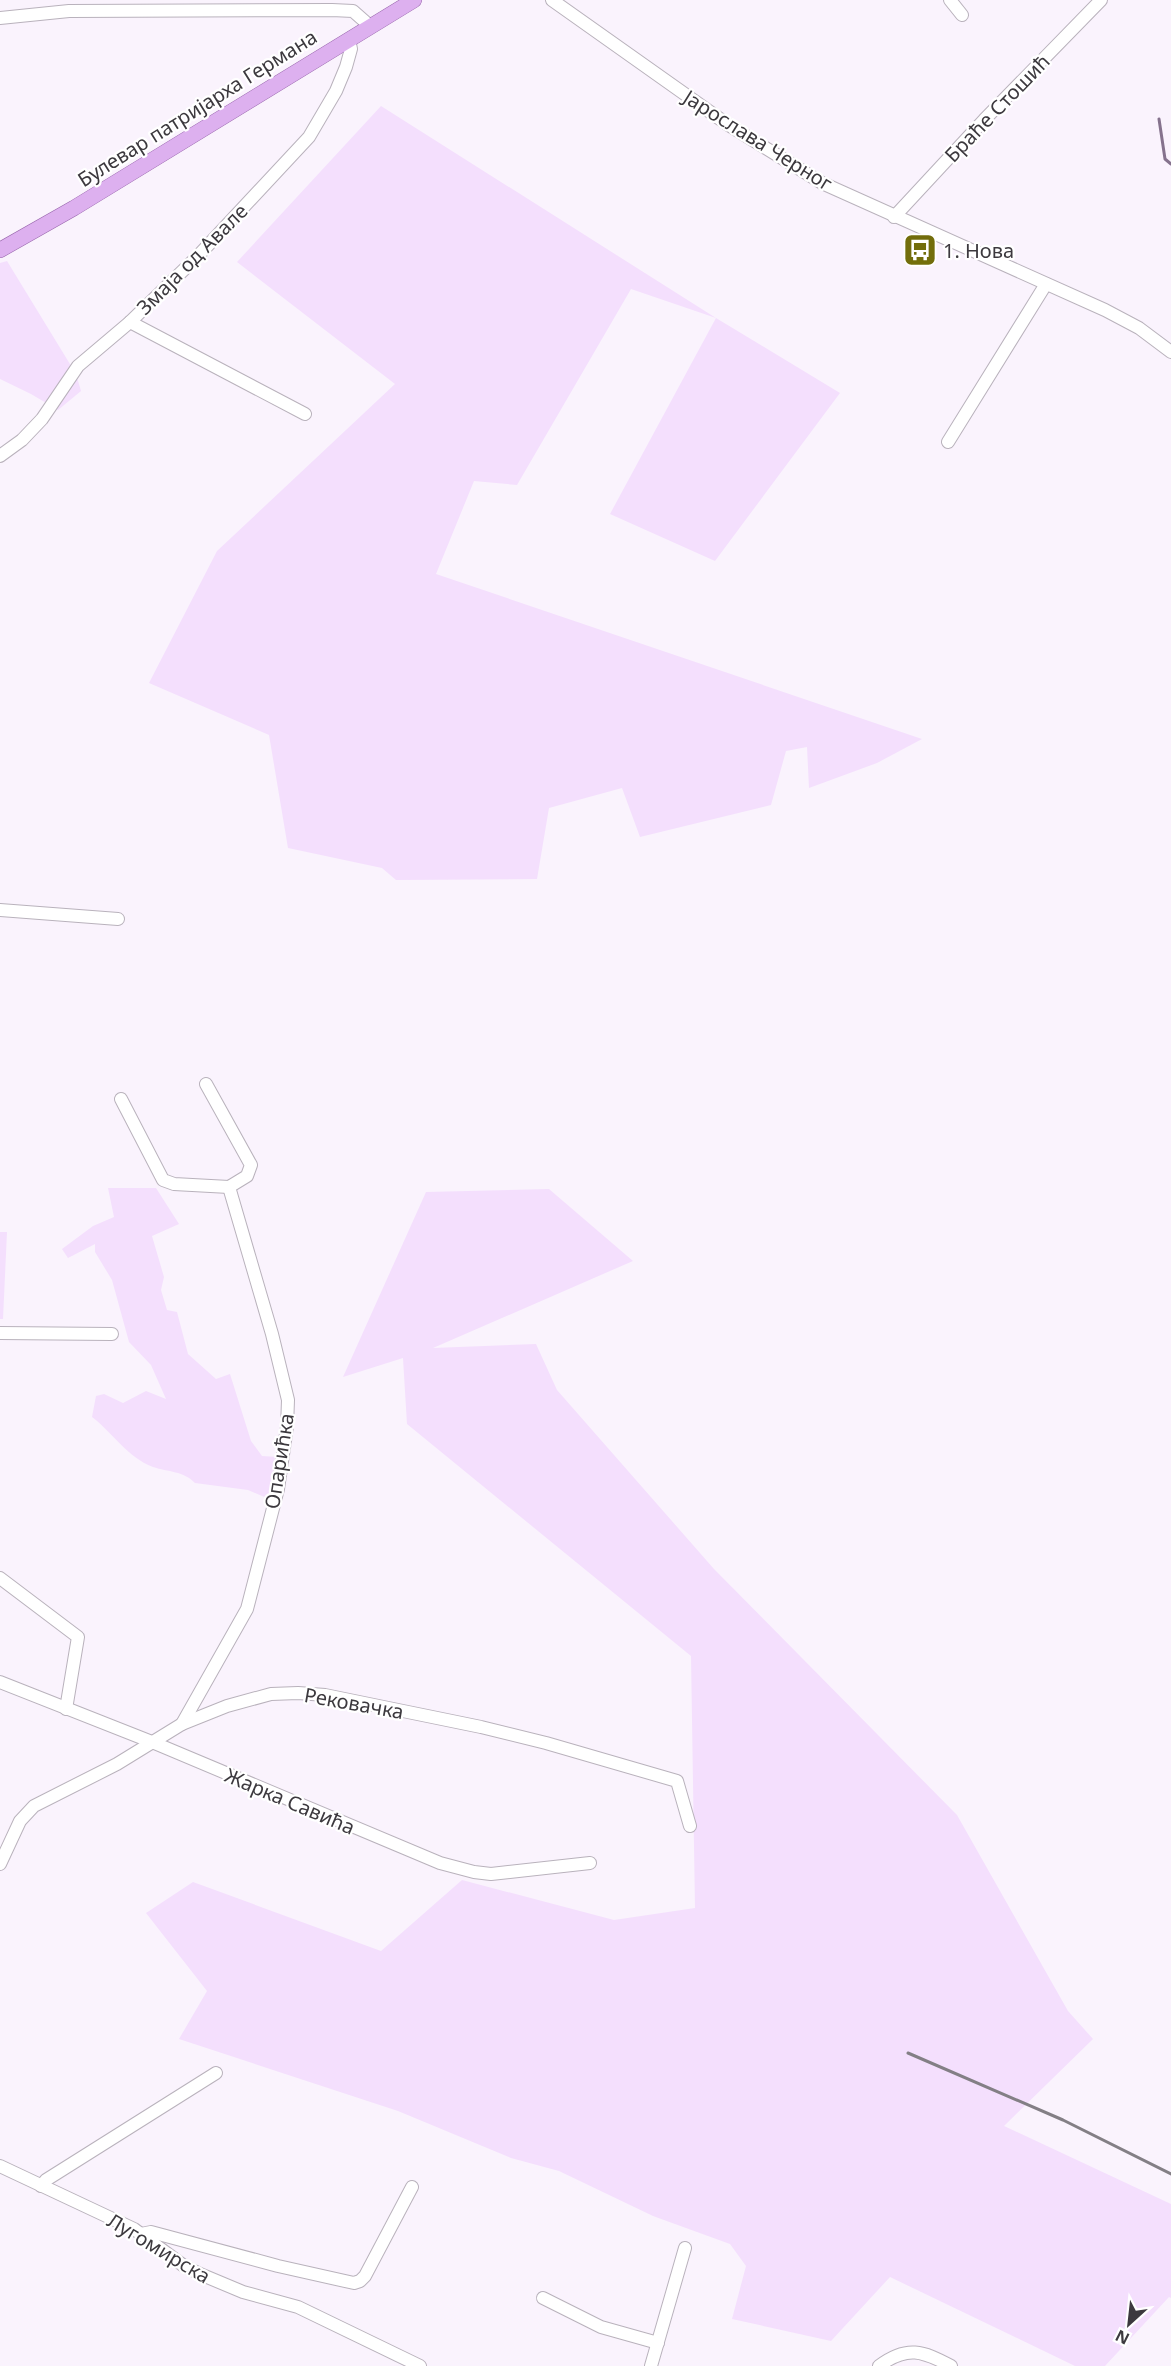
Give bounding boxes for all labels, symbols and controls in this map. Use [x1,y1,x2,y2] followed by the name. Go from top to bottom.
[72,23,322,193] street label: Булевар патријарха Германа
[938,48,1056,168] street label: Браће Стошић
[677,82,838,197] street label: Јарослава Черног
[131,198,253,320] street label: Змаја од Авале
[902,232,938,268] bus stop icon: 1. Нова
[943,237,1014,264] place label: 1. Нова
[258,1411,300,1511] street label: Опарићка
[302,1681,406,1725] street label: Рековачка
[221,1761,359,1841] street label: Жарка Савића
[102,2207,216,2289] street label: Лугомирска
[1099,2294,1159,2354] north arrow
[1111,2325,1133,2350] text: N

